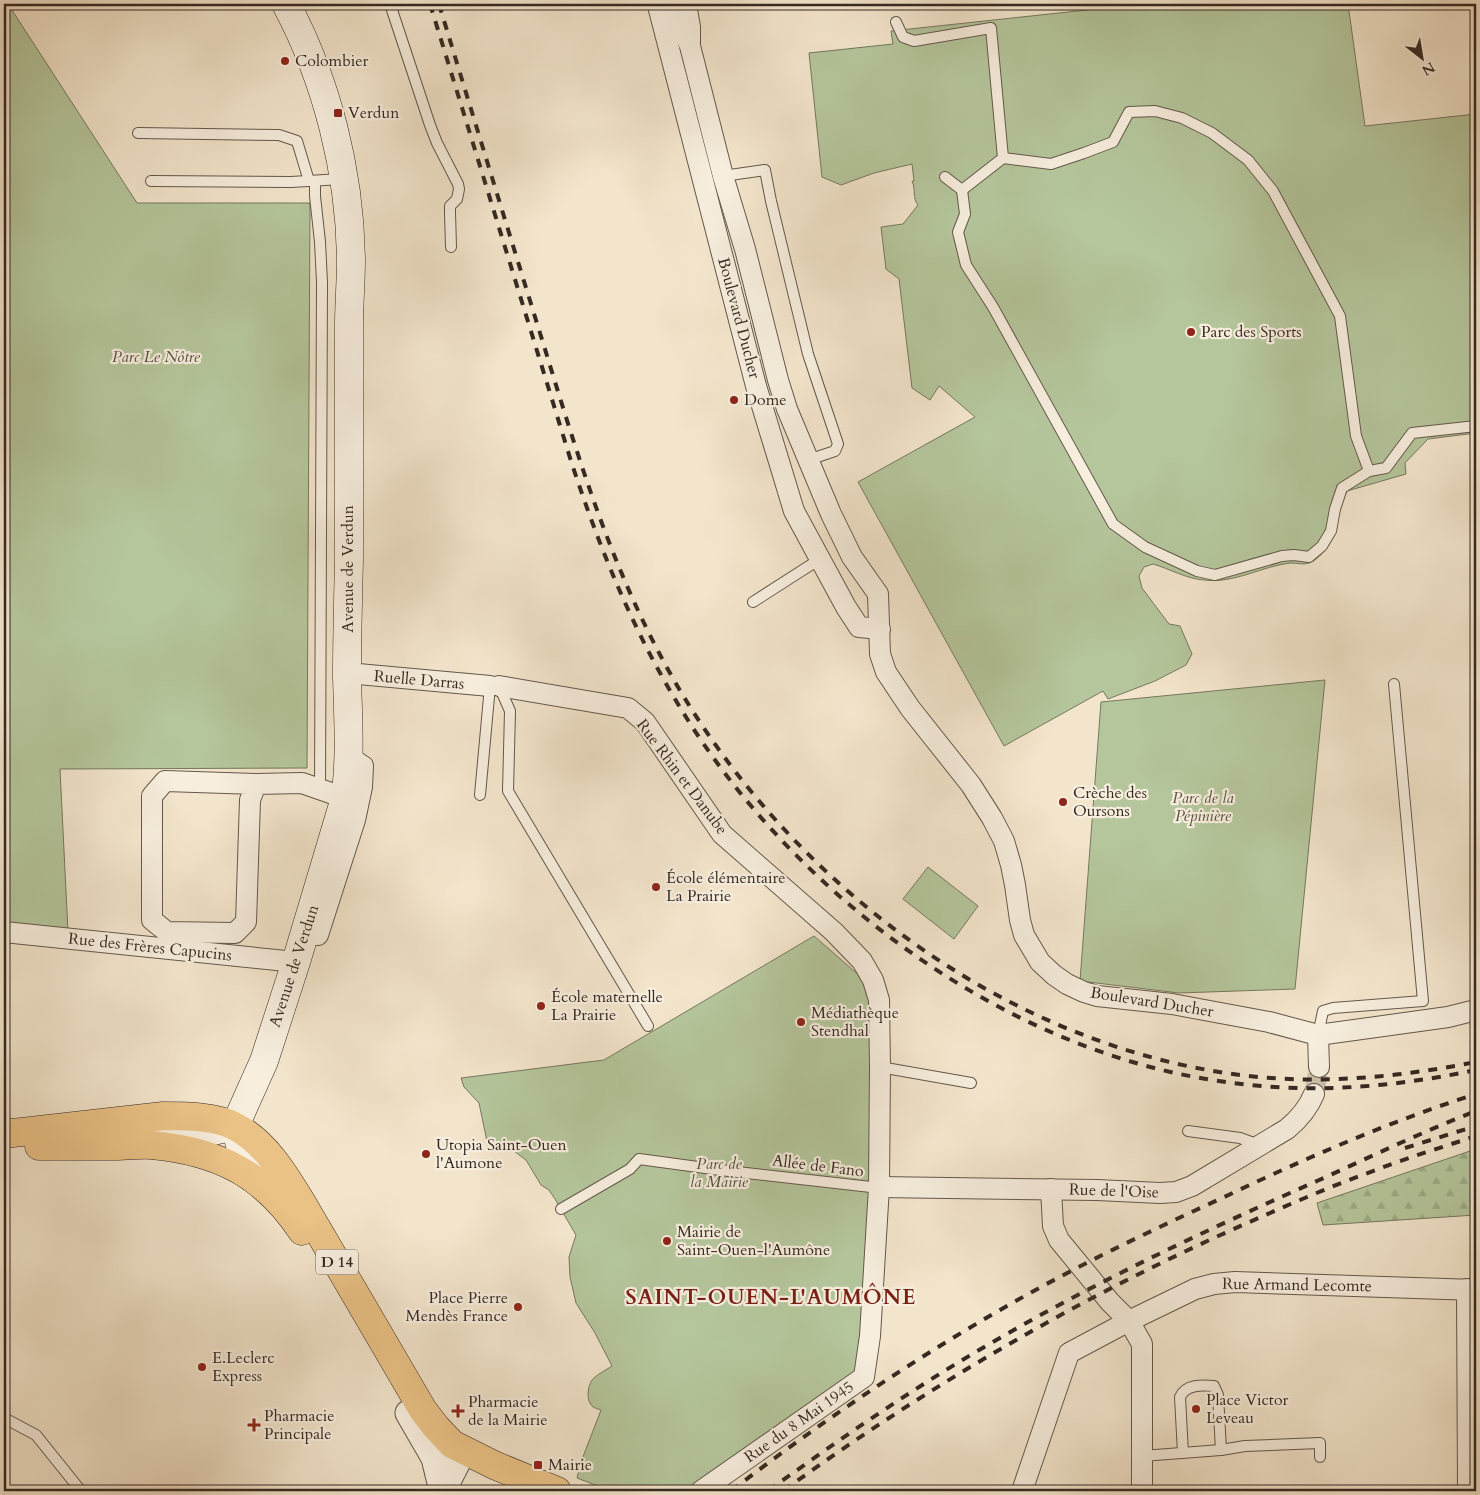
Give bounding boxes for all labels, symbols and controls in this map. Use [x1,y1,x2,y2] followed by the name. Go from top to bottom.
[1398,32,1448,82] north arrow
[295,50,368,72] place label: Colombier
[279,55,291,67] marker: Colombier
[1418,57,1439,80] text: N
[348,102,399,124] place label: Verdun
[332,107,344,119] marker: Verdun
[712,255,766,381] street label: Boulevard Ducher
[1201,321,1302,343] place label: Parc des Sports
[1185,326,1197,338] marker: Parc des Sports
[112,346,201,368] park label: Parc Le Nôtre
[744,389,786,411] place label: Dome
[728,394,740,406] marker: Dome
[337,505,359,633] street label: Avenue de Verdun
[373,665,465,695] street label: Ruelle Darras
[631,715,733,839] street label: Rue Rhin et Danube
[1073,782,1147,822] place label: Crèche des Oursons
[1172,787,1234,827] park label: Parc de la Pépinière
[1057,796,1069,808] marker: Crèche des Oursons
[666,867,786,907] place label: École élémentaire La Prairie
[650,881,662,893] marker: École élémentaire La Prairie
[264,902,324,1030] street label: Avenue de Verdun
[67,927,233,967] street label: Rue des Frères Capucins
[1089,981,1215,1023] street label: Boulevard Ducher
[551,986,663,1026] place label: École maternelle La Prairie
[535,1000,547,1012] marker: École maternelle La Prairie
[811,1002,899,1042] place label: Médiathèque Stendhal
[795,1016,807,1028] marker: Médiathèque Stendhal
[436,1134,567,1174] place label: Utopia Saint-Ouen l'Aumone
[420,1148,432,1160] marker: Utopia Saint-Ouen l'Aumone
[771,1149,865,1183] street label: Allée de Fano
[690,1153,749,1193] park label: Parc de la Mairie
[1069,1178,1159,1204] street label: Rue de l'Oise
[677,1221,830,1261] place label: Mairie de Saint-Ouen-l'Aumône
[661,1235,673,1247] marker: Mairie de Saint-Ouen-l'Aumône
[316,1250,358,1274] road number: D 14
[1222,1273,1372,1297] street label: Rue Armand Lecomte
[626,1282,916,1312] district label: SAINT-OUEN-L'AUMÔNE
[406,1287,508,1327] place label: Place Pierre Mendès France
[512,1301,524,1313] marker: Place Pierre Mendès France
[212,1347,275,1387] place label: E.Leclerc Express
[196,1361,208,1373] marker: E.Leclerc Express
[740,1376,858,1468] street label: Rue du 8 Mai 1945
[1206,1389,1289,1429] place label: Place Victor Leveau
[468,1391,547,1431] place label: Pharmacie de la Mairie
[1190,1403,1202,1415] marker: Place Victor Leveau
[264,1405,335,1445] place label: Pharmacie Principale
[452,1405,464,1417] marker: Pharmacie de la Mairie
[248,1419,260,1431] marker: Pharmacie Principale
[548,1454,592,1476] place label: Mairie
[532,1459,544,1471] marker: Mairie

